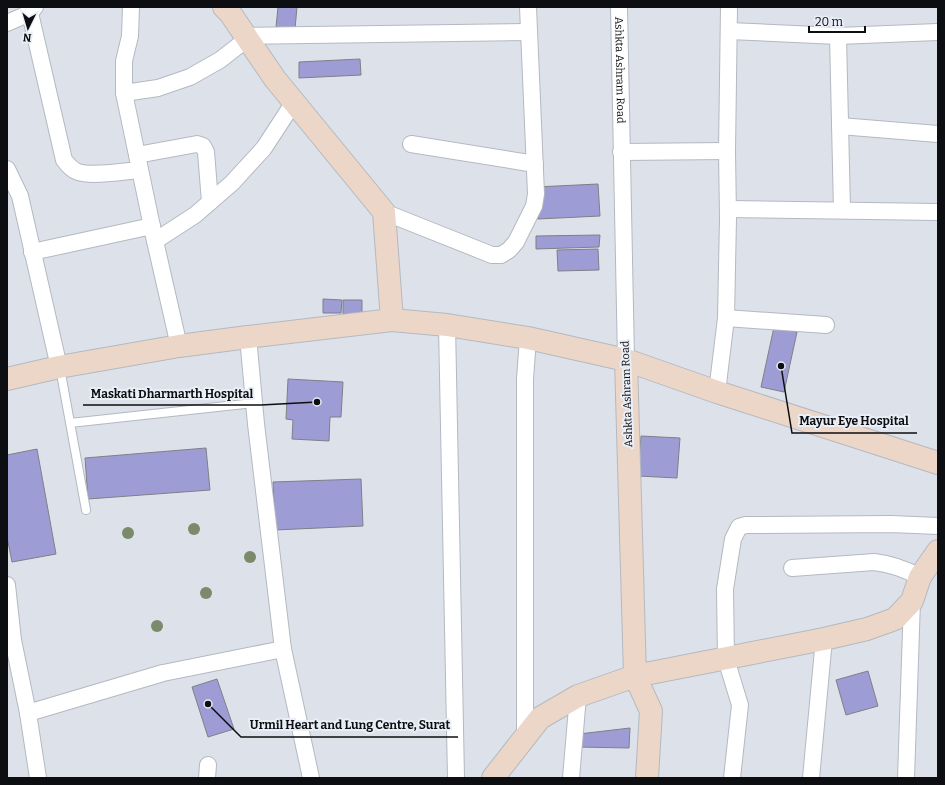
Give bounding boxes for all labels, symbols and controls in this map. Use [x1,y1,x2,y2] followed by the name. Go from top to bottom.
[8,8,48,48] north arrow
[809,8,865,34] scale bar
[815,15,844,29] text: 20 m
[613,16,628,124] street label: Ashkta Ashram Road
[22,31,32,44] text: N
[619,340,635,448] street label: Ashkta Ashram Road
[83,381,261,405] callout: Maskati Dharmarth Hospital
[91,387,253,401] text: Maskati Dharmarth Hospital
[792,409,917,433] callout: Mayur Eye Hospital
[799,414,909,428] text: Mayur Eye Hospital
[241,713,458,737] callout: Urmil Heart and Lung Centre, Surat
[250,718,450,732] text: Urmil Heart and Lung Centre, Surat

